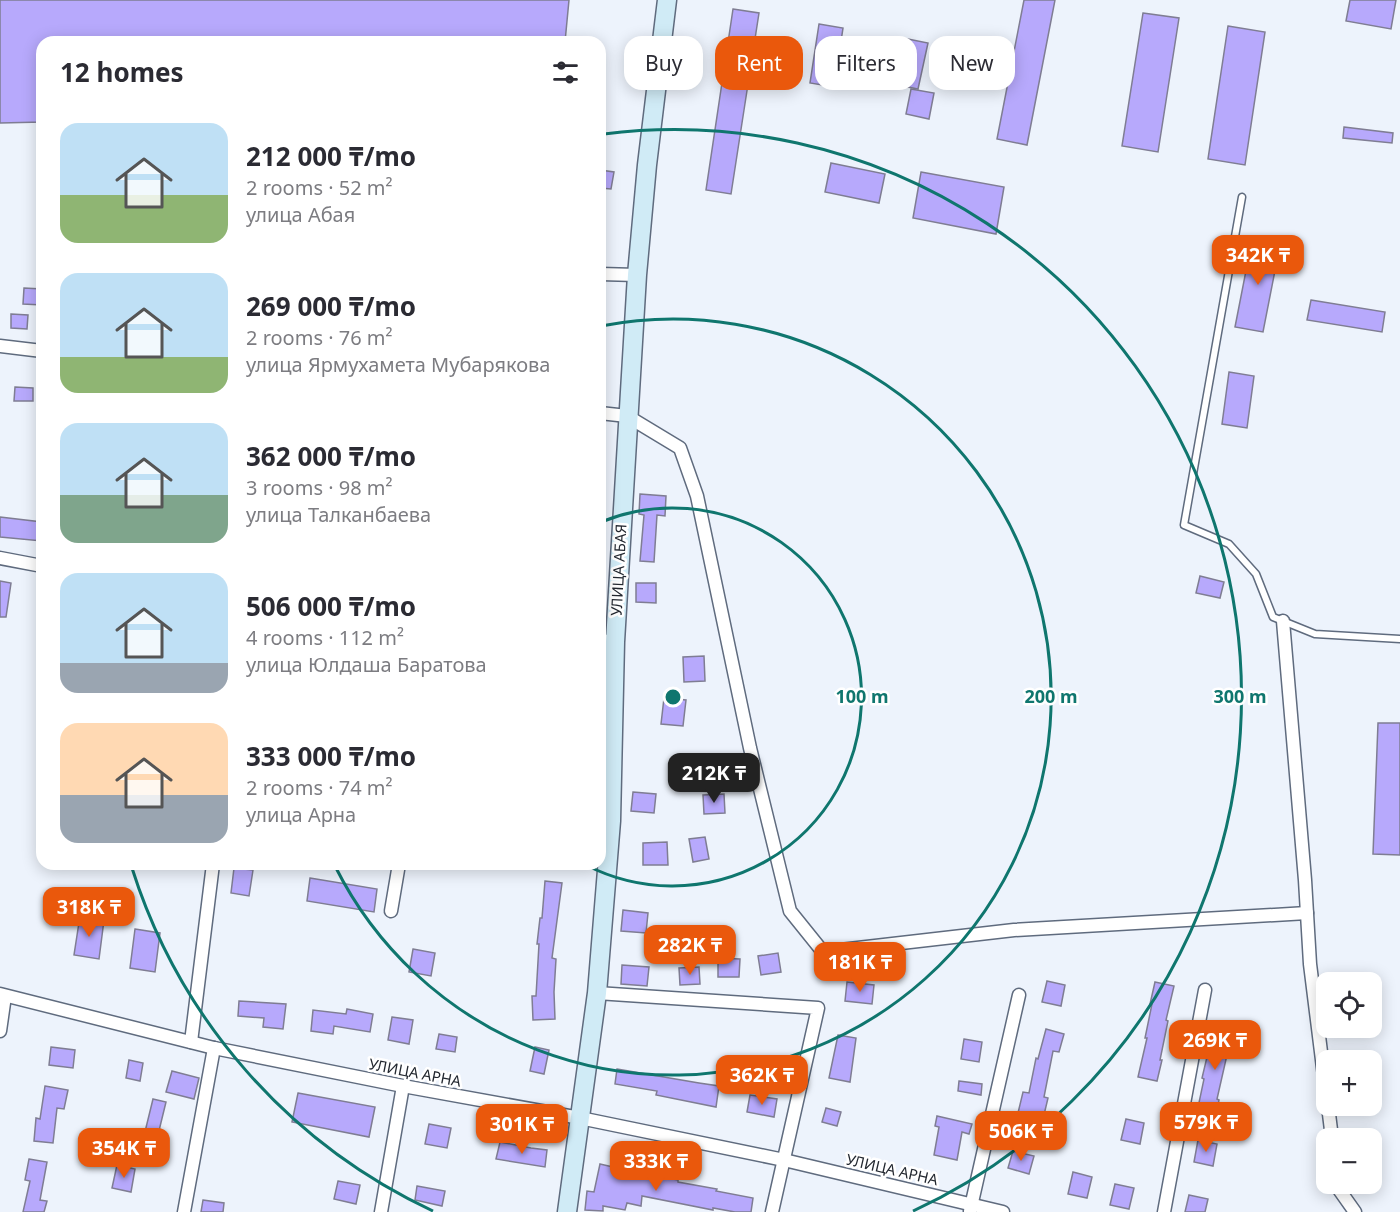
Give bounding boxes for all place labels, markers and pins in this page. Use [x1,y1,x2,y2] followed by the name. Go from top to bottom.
[1209,235,1307,286] pin: 342K ₸
[663,687,683,707] centre of rings
[665,753,763,804] pin: 212K ₸
[40,887,138,938] pin: 318K ₸
[641,925,739,976] pin: 282K ₸
[811,942,909,993] pin: 181K ₸
[1166,1020,1264,1071] pin: 269K ₸
[713,1055,811,1106] pin: 362K ₸
[1157,1102,1255,1153] pin: 579K ₸
[473,1104,571,1155] pin: 301K ₸
[972,1111,1070,1162] pin: 506K ₸
[75,1128,173,1179] pin: 354K ₸
[607,1141,705,1192] pin: 333K ₸

